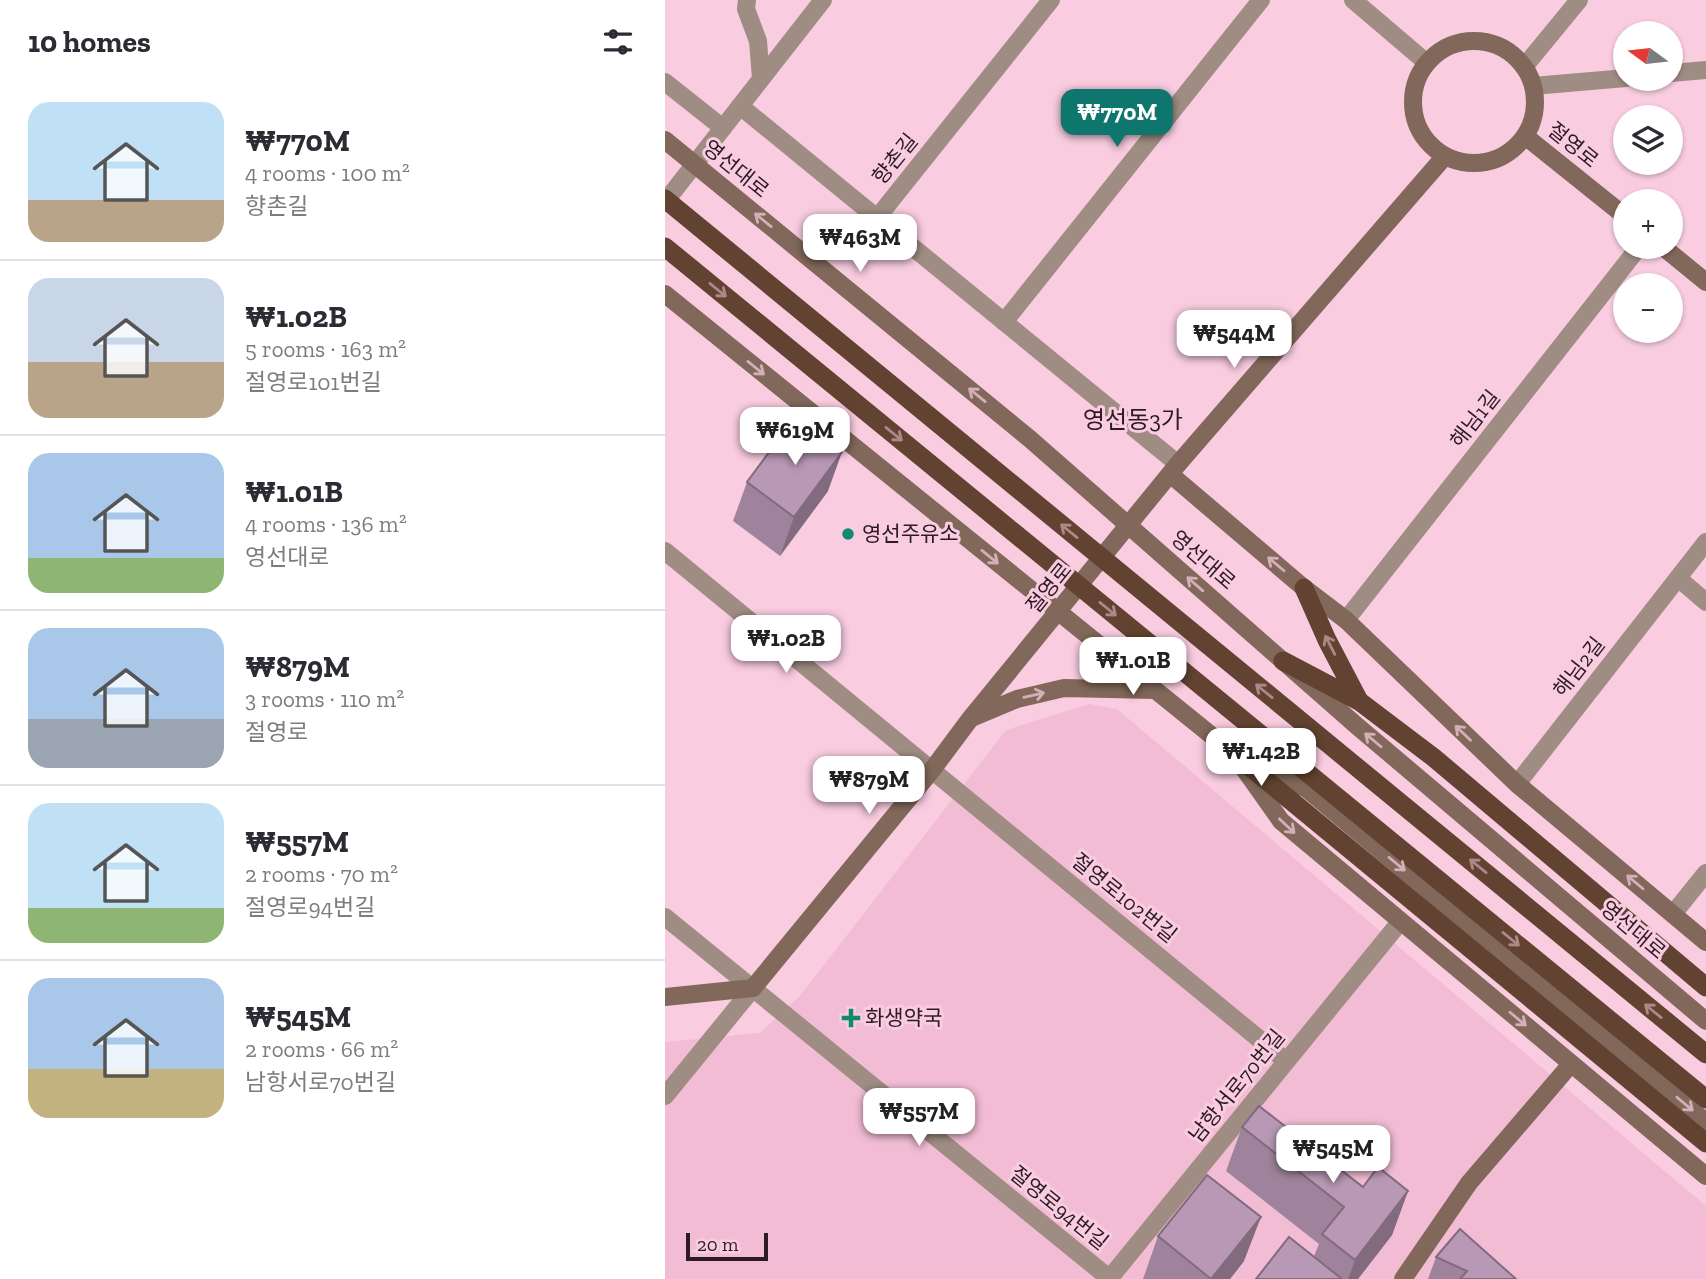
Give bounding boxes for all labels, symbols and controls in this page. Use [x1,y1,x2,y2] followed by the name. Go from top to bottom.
[1613,21,1683,91] north arrow
[1613,21,1683,343] map controls
[599,23,637,61] icon: filters
[28,24,151,60] text: 10 homes
[1068,90,1166,149] pin: ₩770M
[1077,98,1157,126] text: ₩770M
[1613,105,1683,175] button: layers
[1543,117,1604,173] street label: 절영로
[245,123,350,159] text: ₩770M
[867,128,923,189] street label: 향촌길
[84,130,168,214] icon: home
[698,135,774,203] street label: 영선대로
[245,159,410,187] text: 4 rooms · 100 m²
[1613,189,1683,259] button: +
[245,192,308,220] text: 향촌길
[755,213,773,228] one-way arrow
[811,215,909,274] pin: ₩463M
[819,223,901,251] text: ₩463M
[1613,273,1683,343] button: −
[708,282,726,298] one-way arrow
[245,299,347,335] text: ₩1.02B
[84,306,168,390] icon: home
[1185,310,1283,370] pin: ₩544M
[1193,319,1275,347] text: ₩544M
[245,335,406,363] text: 5 rooms · 163 m²
[747,360,765,376] one-way arrow
[245,368,382,396] text: 절영로101번길
[1444,385,1505,452] street label: 해님1길
[969,388,987,403] one-way arrow
[1083,405,1183,434] district label: 영선동3가
[746,407,844,467] pin: ₩619M
[756,416,834,444] text: ₩619M
[884,426,902,442] one-way arrow
[245,474,343,510] text: ₩1.01B
[84,481,168,565] icon: home
[245,510,407,538] text: 4 rooms · 136 m²
[862,521,959,546] place label: 영선주유소
[1061,523,1079,539] one-way arrow
[1166,525,1241,594] street label: 영선대로
[840,526,856,542] marker: 영선주유소
[245,543,330,571] text: 영선대로
[981,550,999,565] one-way arrow
[1268,556,1286,572] one-way arrow
[1021,557,1077,618] street label: 절영로
[1187,575,1204,592] one-way arrow
[1098,601,1116,617] one-way arrow
[729,616,843,675] pin: ₩1.02B
[747,624,825,652] text: ₩1.02B
[1548,632,1610,701] street label: 해님2길
[1322,635,1336,656] one-way arrow
[1076,638,1190,697] pin: ₩1.01B
[1095,646,1171,674] text: ₩1.01B
[245,649,350,685] text: ₩879M
[84,656,168,740] icon: home
[1255,683,1273,699] one-way arrow
[245,685,404,713] text: 3 rooms · 110 m²
[1022,688,1045,701] one-way arrow
[245,718,308,746] text: 절영로
[1455,724,1472,741] one-way arrow
[1204,728,1318,788] pin: ₩1.42B
[1364,732,1382,748] one-way arrow
[1222,737,1300,765] text: ₩1.42B
[820,756,918,816] pin: ₩879M
[829,765,909,793] text: ₩879M
[1278,817,1295,834] one-way arrow
[245,824,349,860] text: ₩557M
[84,831,168,915] icon: home
[1067,848,1182,947] street label: 절영로102번길
[1388,857,1406,872] one-way arrow
[1469,859,1487,874] one-way arrow
[245,860,398,888] text: 2 rooms · 70 m²
[1626,874,1644,890] one-way arrow
[245,893,375,921] text: 절영로94번길
[1596,895,1671,964] street label: 영선대로
[1502,932,1520,947] one-way arrow
[245,999,351,1035] text: ₩545M
[1645,1003,1663,1019] one-way arrow
[865,1005,942,1030] place label: 화생약국
[84,1006,168,1090] icon: home
[843,1010,859,1026] marker: 화생약국
[1508,1011,1526,1027] one-way arrow
[1183,1024,1290,1147] street label: 남항서로70번길
[245,1035,398,1063] text: 2 rooms · 66 m²
[245,1068,396,1096] text: 남항서로70번길
[870,1088,968,1148] pin: ₩557M
[1676,1096,1694,1112] one-way arrow
[879,1097,959,1125] text: ₩557M
[1284,1126,1382,1185] pin: ₩545M
[1292,1134,1374,1162] text: ₩545M
[1005,1160,1113,1255] street label: 절영로94번길
[686,1230,768,1262] scale bar
[697,1233,738,1256] text: 20 m

